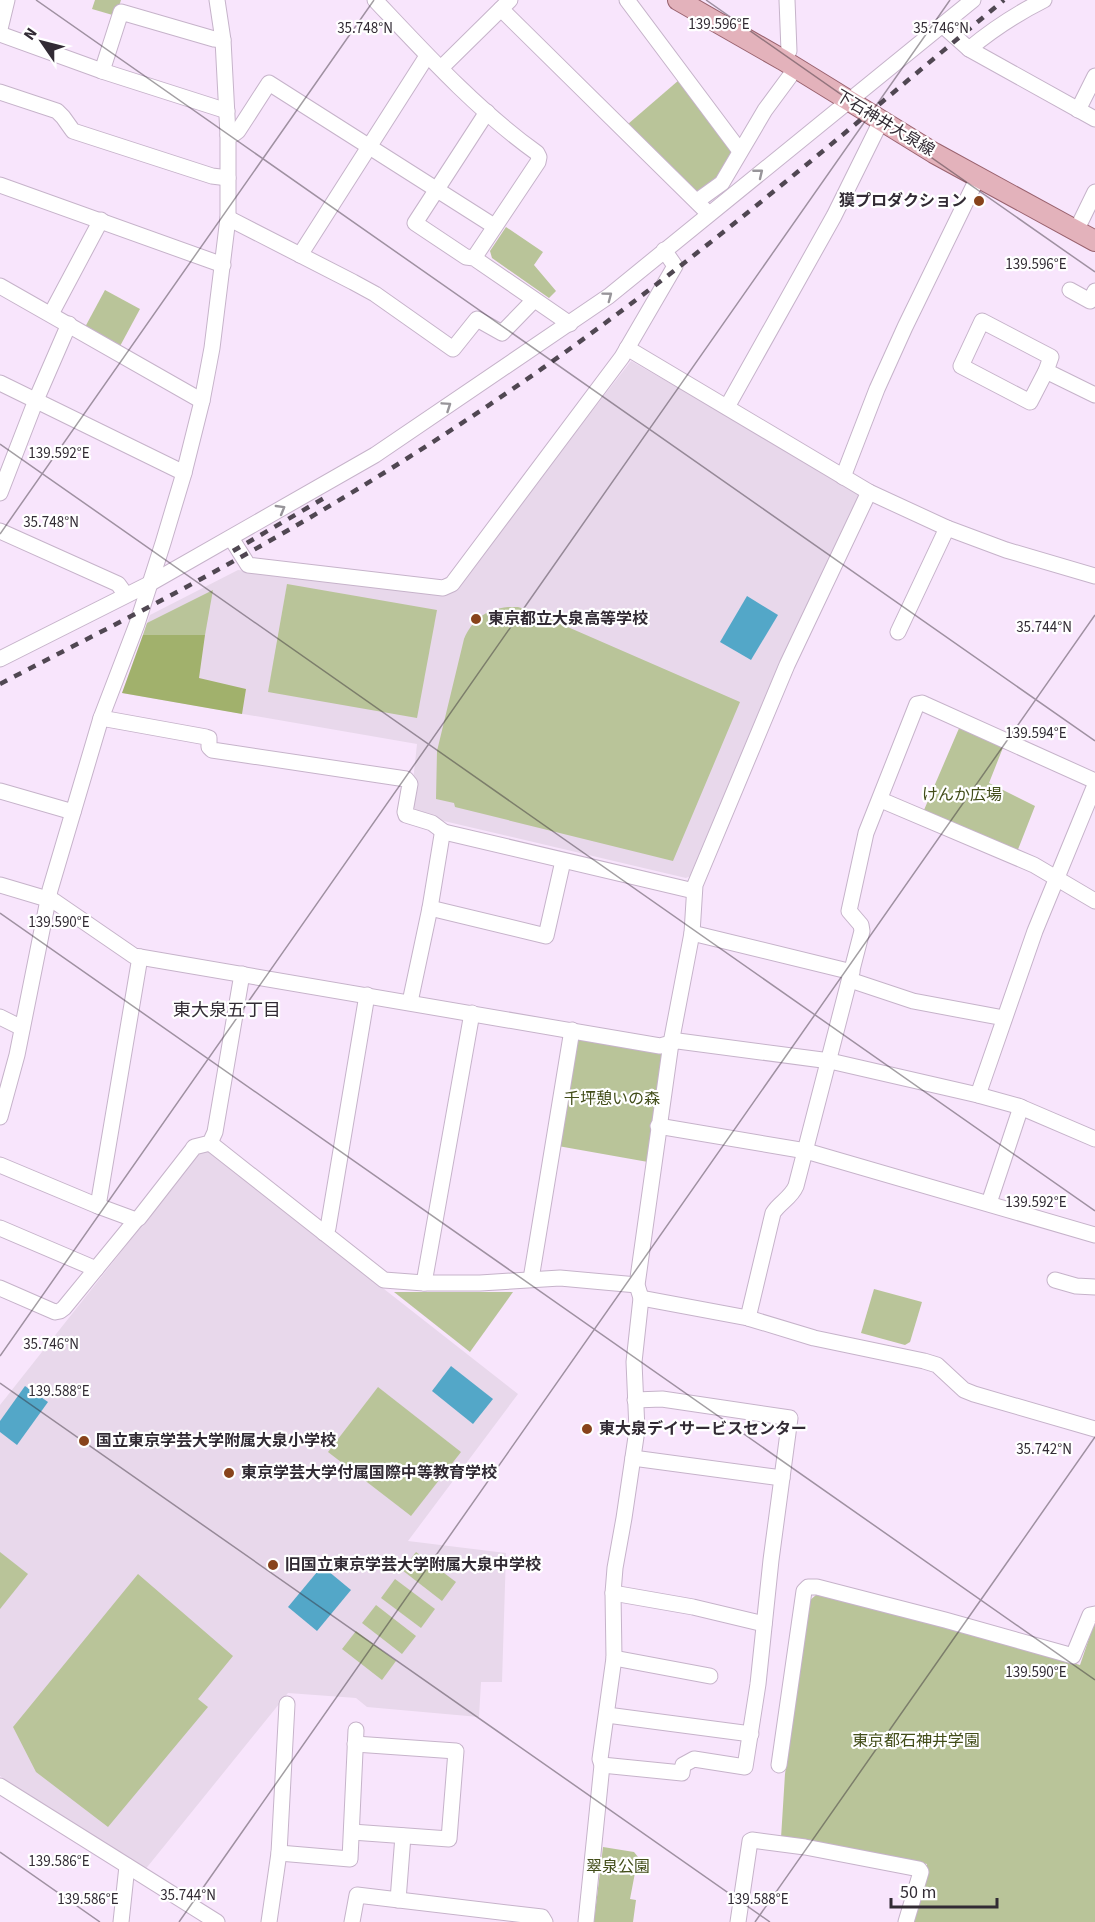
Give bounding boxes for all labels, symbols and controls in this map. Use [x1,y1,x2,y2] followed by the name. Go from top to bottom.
[12,12,72,72] north arrow
[688,14,750,35] text: 139.596°E
[337,18,393,39] text: 35.748°N
[913,18,969,39] text: 35.746°N
[18,23,43,45] text: N
[831,85,939,161] street label: 下石神井大泉線
[753,170,764,181] one-way arrow
[839,190,967,212] place label: 獏プロダクション
[972,194,986,208] marker: 獏プロダクション
[1005,254,1067,275] text: 139.596°E
[602,293,613,304] one-way arrow
[441,402,452,413] one-way arrow
[28,443,90,464] text: 139.592°E
[275,504,285,516] one-way arrow
[23,512,79,533] text: 35.748°N
[488,608,648,630] place label: 東京都立大泉高等学校
[469,612,483,626] marker: 東京都立大泉高等学校
[1016,617,1072,638] text: 35.744°N
[1005,723,1067,744] text: 139.594°E
[922,784,1002,806] park label: けんか広場
[28,912,90,933] text: 139.590°E
[173,998,281,1023] district label: 東大泉五丁目
[564,1088,660,1110] park label: 千坪憩いの森
[1005,1192,1067,1213] text: 139.592°E
[23,1334,79,1355] text: 35.746°N
[28,1381,90,1402] text: 139.588°E
[599,1418,807,1440] place label: 東大泉デイサービスセンター
[580,1422,594,1436] marker: 東大泉デイサービスセンター
[96,1430,336,1452] place label: 国立東京学芸大学附属大泉小学校
[77,1434,91,1448] marker: 国立東京学芸大学附属大泉小学校
[1016,1439,1072,1460] text: 35.742°N
[241,1462,497,1484] place label: 東京学芸大学付属国際中等教育学校
[222,1466,236,1480] marker: 東京学芸大学付属国際中等教育学校
[285,1554,541,1576] place label: 旧国立東京学芸大学附属大泉中学校
[266,1558,280,1572] marker: 旧国立東京学芸大学附属大泉中学校
[1005,1662,1067,1683] text: 139.590°E
[852,1730,980,1752] park label: 東京都石神井学園
[28,1851,90,1872] text: 139.586°E
[586,1856,650,1878] park label: 翠泉公園
[891,1871,998,1909] scale bar
[900,1880,936,1905] text: 50 m
[160,1885,216,1906] text: 35.744°N
[57,1889,119,1910] text: 139.586°E
[727,1889,789,1910] text: 139.588°E

